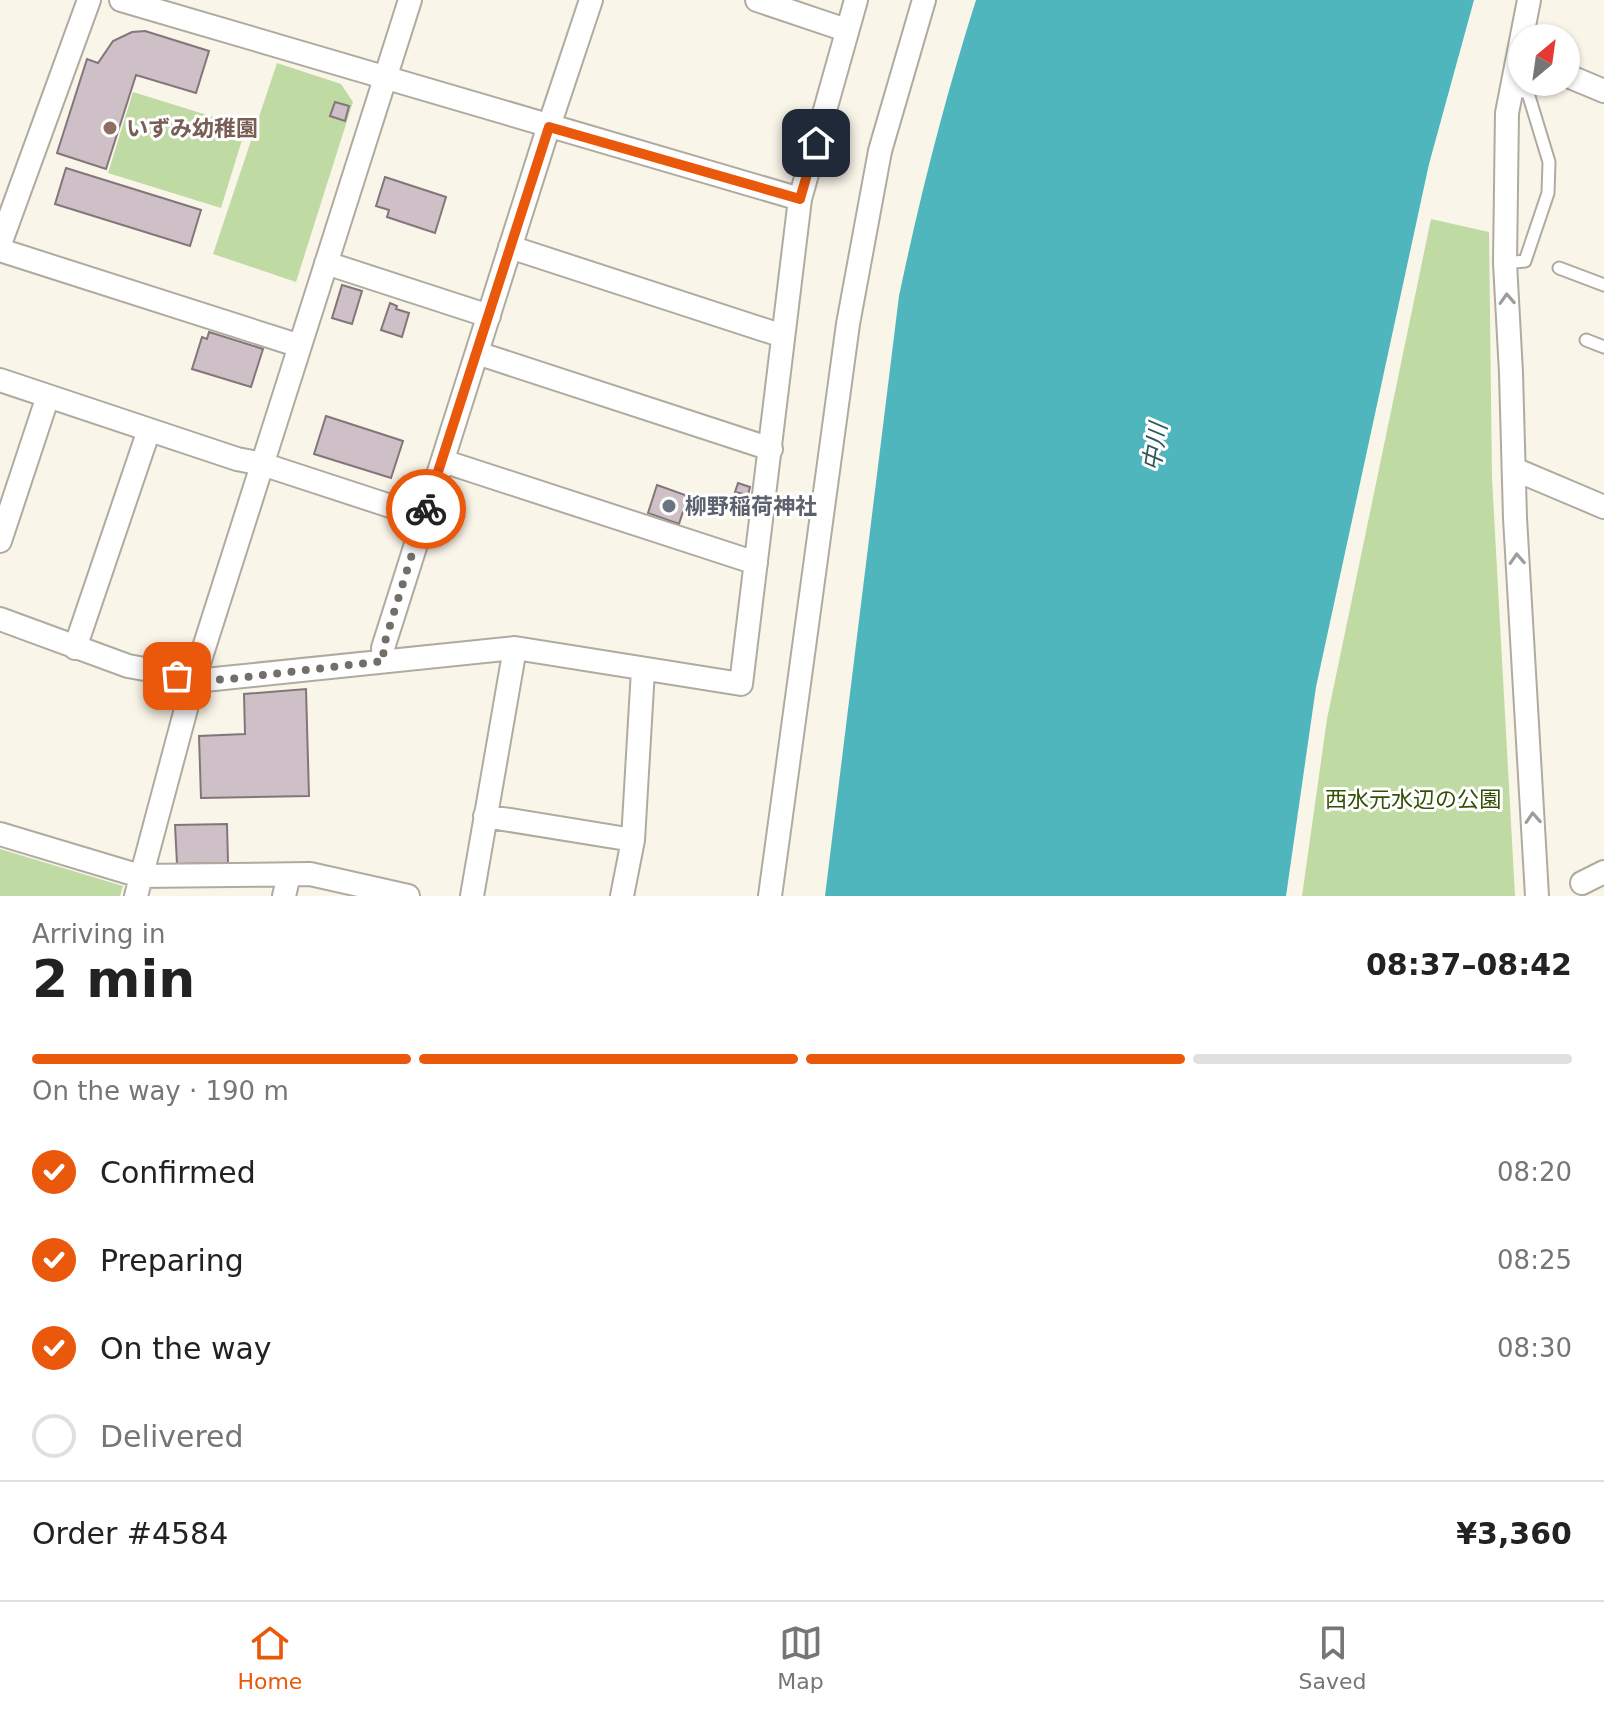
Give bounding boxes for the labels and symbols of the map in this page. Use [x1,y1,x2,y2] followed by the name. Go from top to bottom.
[1508,24,1580,96] north arrow
[782,109,850,177] pin
[126,116,258,141] place label: いずみ幼稚園
[101,119,119,137] marker: いずみ幼稚園
[1499,292,1516,305] one-way arrow
[1137,418,1173,473] water label: 中川
[386,469,466,549] courier
[685,494,817,519] place label: 柳野稲荷神社
[660,497,678,515] marker: 柳野稲荷神社
[1509,552,1526,565] one-way arrow
[143,642,211,710] pin
[1325,787,1501,812] park label: 西水元水辺の公園
[1524,811,1541,824] one-way arrow

